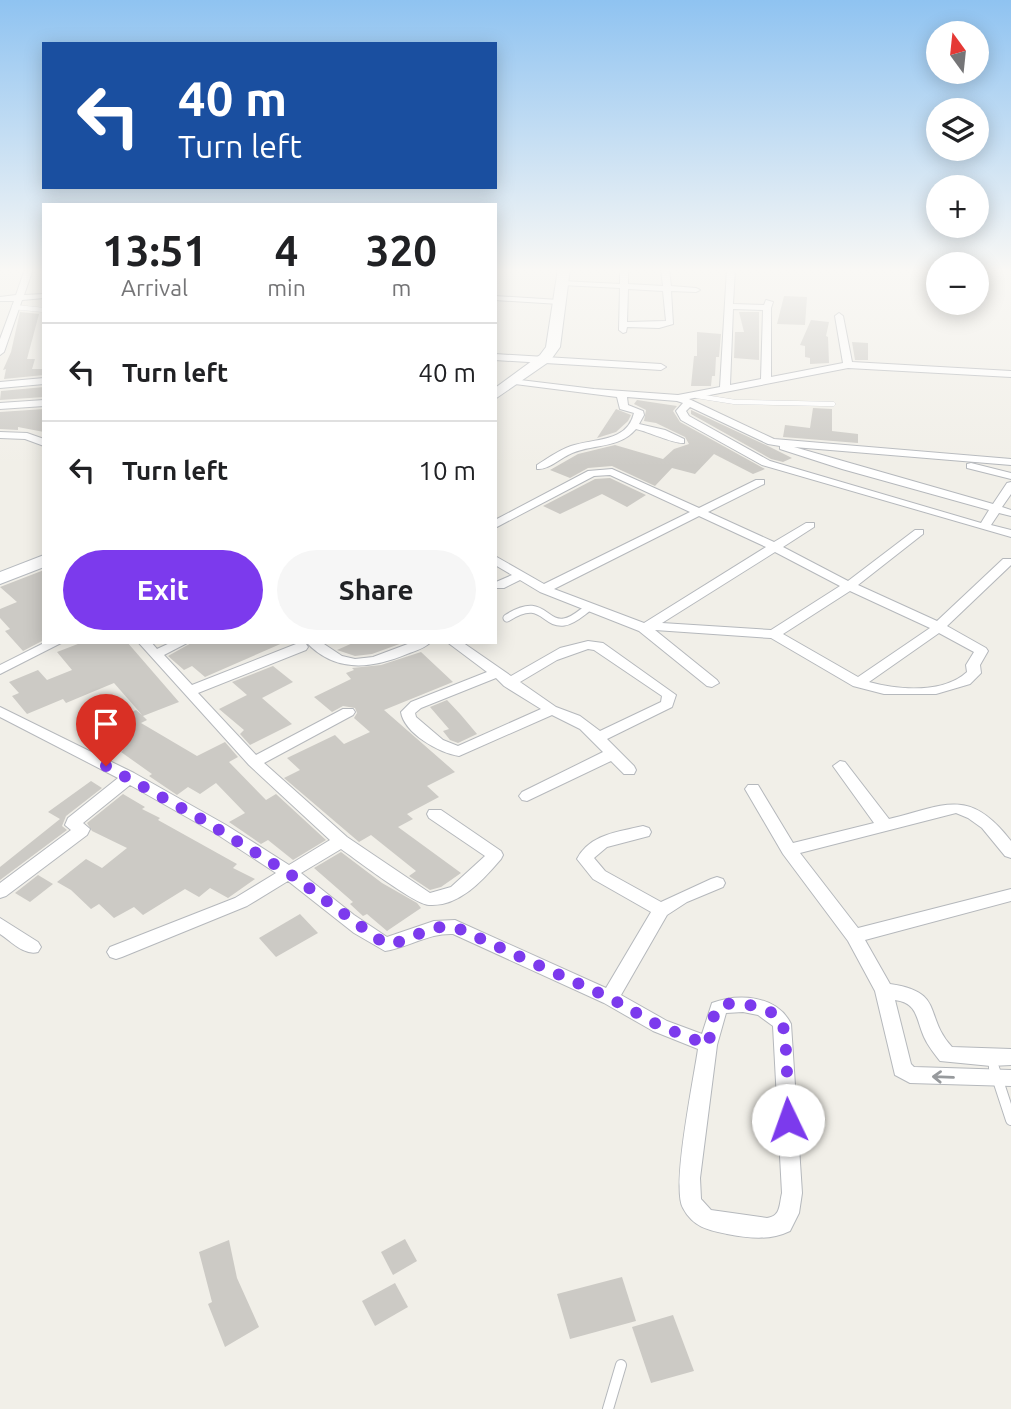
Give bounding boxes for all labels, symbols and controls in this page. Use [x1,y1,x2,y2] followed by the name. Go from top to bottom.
[926,21,989,84] north arrow
[926,21,989,315] map controls
[63,70,154,161] icon: left
[178,70,287,125] text: 40 m
[926,98,989,161] button: layers
[178,128,302,164] text: Turn left
[926,175,989,238] button: +
[102,227,207,274] text: 13:51
[275,227,298,274] text: 4
[366,227,437,274] text: 320
[926,252,989,315] button: −
[121,275,188,300] text: Arrival
[267,275,306,300] text: min
[391,275,411,300] text: m
[63,353,101,391] icon: left
[122,358,228,387] text: Turn left
[418,358,476,387] text: 40 m
[63,451,101,489] icon: left
[122,456,228,485] text: Turn left
[418,456,476,485] text: 10 m
[63,550,263,630] button: Exit
[277,550,476,630] button: Share
[76,694,136,766] pin
[87,705,125,743] icon: arrive
[932,1070,955,1083] one-way arrow
[751,1083,825,1157] position arrow

